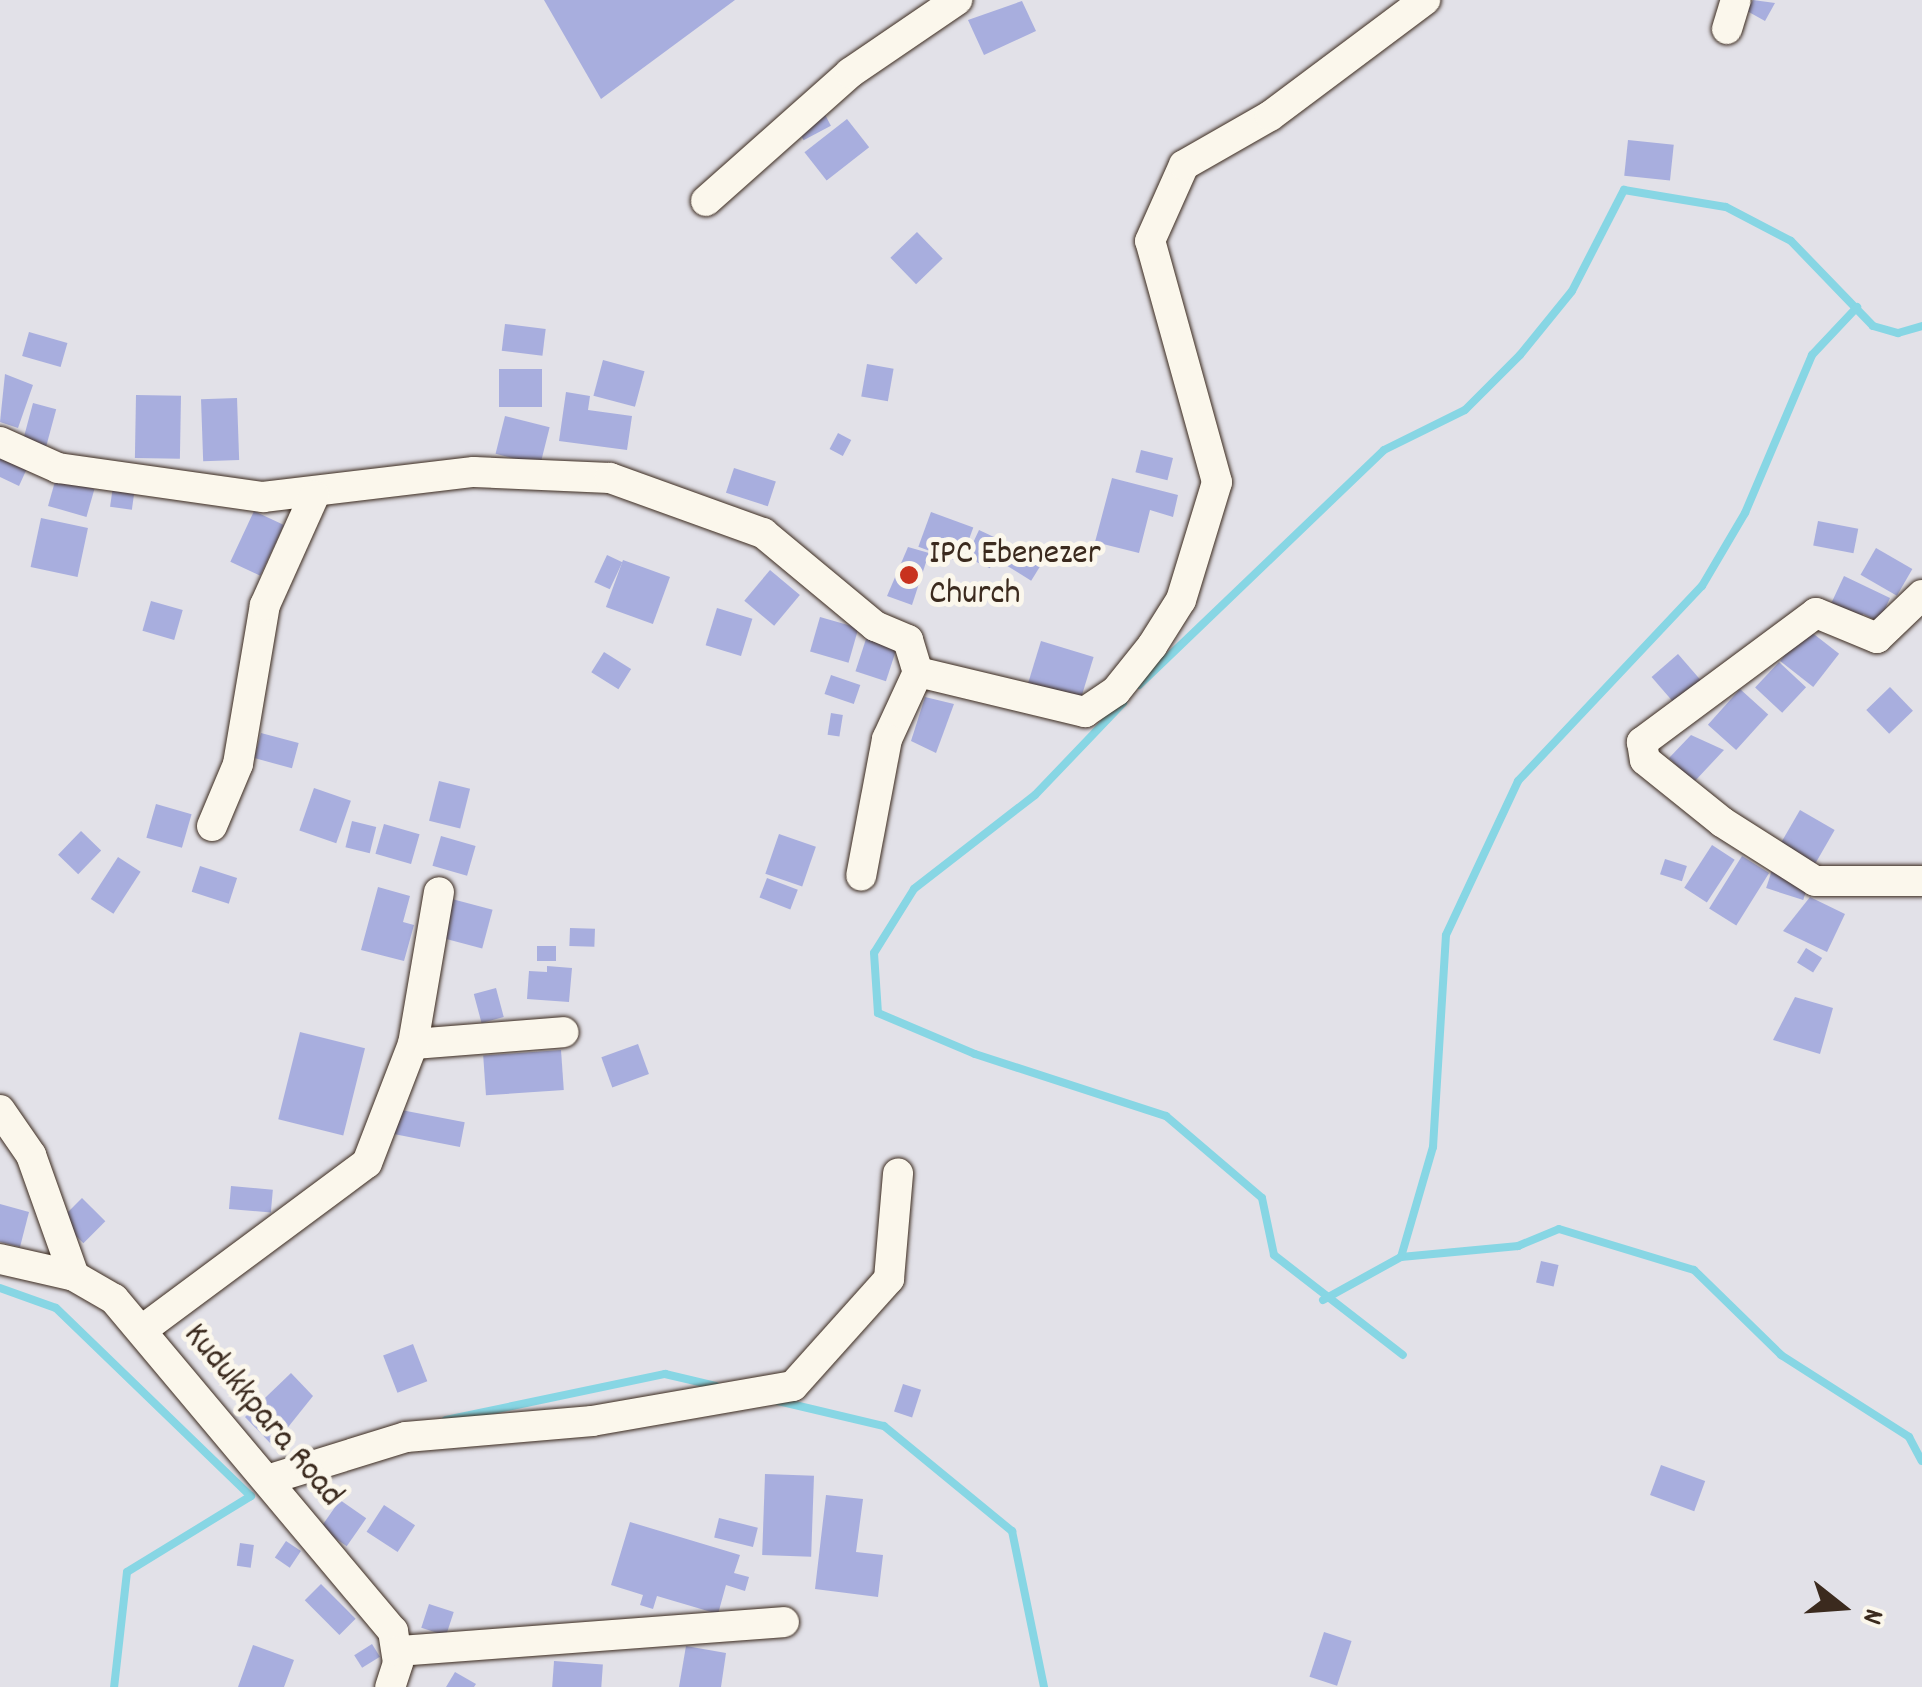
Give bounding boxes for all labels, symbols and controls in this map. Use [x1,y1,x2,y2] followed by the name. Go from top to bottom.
[929,534,1101,616] place label: IPC Ebenezer Church
[898,564,920,586] marker: IPC Ebenezer Church
[173,1316,351,1516] street label: Kudukkpara Road
[1792,1557,1892,1657] north arrow
[1850,1603,1892,1628] text: N

